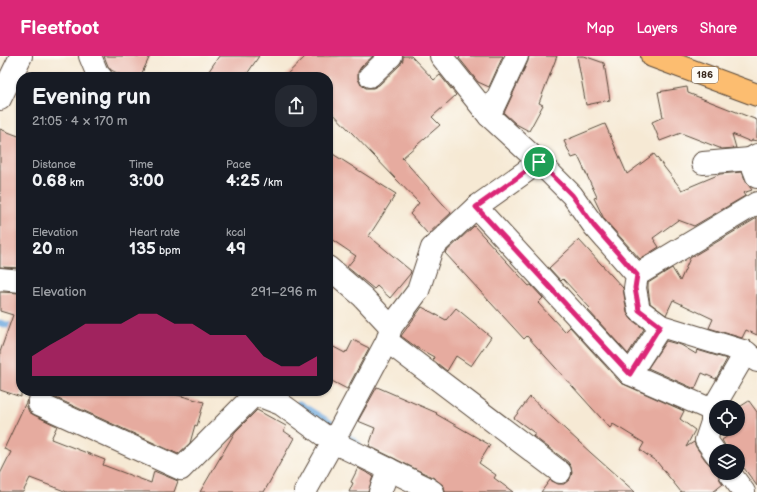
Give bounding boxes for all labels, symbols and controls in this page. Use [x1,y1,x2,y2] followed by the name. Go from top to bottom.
[20,17,99,40] text: Fleetfoot
[586,20,614,37] text: Map
[636,20,678,37] text: Layers
[700,20,737,37] text: Share
[692,67,718,83] road number: 186
[32,84,151,111] text: Evening run
[275,85,317,127] button: share
[32,113,128,129] text: 21:05 · 4 × 170 m
[522,145,556,179] pin
[528,151,550,173] icon: arrive
[32,158,76,171] text: Distance
[129,158,153,171] text: Time
[226,158,251,171] text: Pace
[32,171,67,191] text: 0.68
[129,171,164,191] text: 3:00
[226,171,260,191] text: 4:25
[67,176,84,189] text: km
[260,176,283,189] text: /km
[32,226,78,239] text: Elevation
[129,226,180,239] text: Heart rate
[226,226,246,239] text: kcal
[32,239,52,259] text: 20
[129,239,156,259] text: 135
[226,239,246,259] text: 49
[52,244,65,257] text: m
[156,244,181,257] text: bpm
[32,284,86,300] text: Elevation
[251,284,317,300] text: 291–296 m
[709,400,745,480] map controls
[709,400,745,436] button: locate
[709,444,745,480] button: layers

